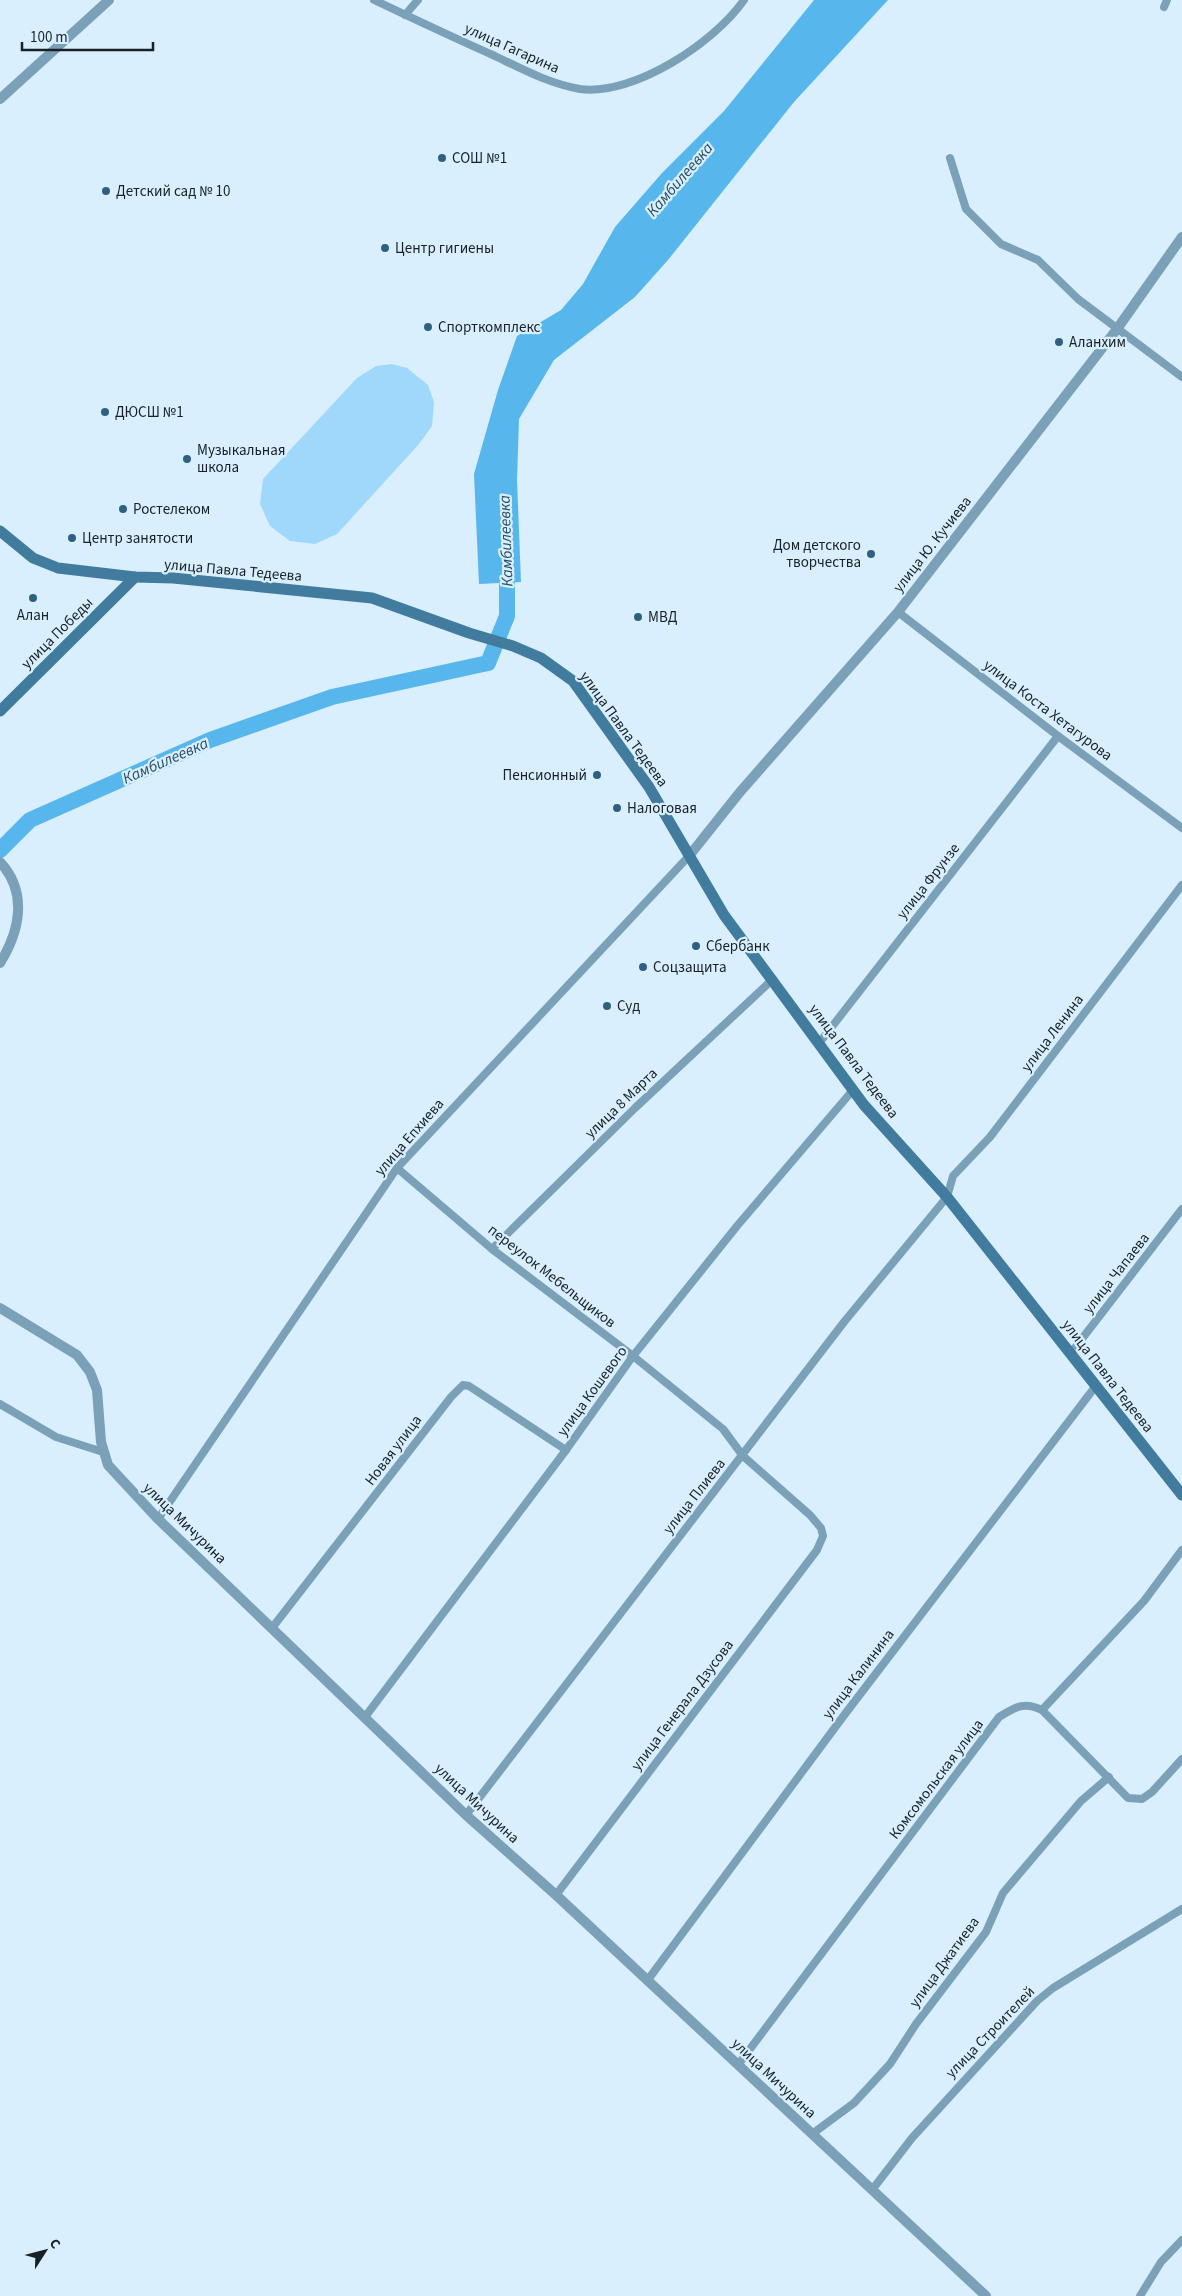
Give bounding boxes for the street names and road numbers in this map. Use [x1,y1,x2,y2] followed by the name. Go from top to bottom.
[461,18,563,79] street label: улица Гагарина
[888,492,977,597] street label: улица Ю. Кучиева
[163,554,303,587] street label: улица Павла Тедеева
[17,593,98,674] street label: улица Победы
[979,655,1117,766] street label: улица Коста Хетагурова
[574,667,673,791] street label: улица Павла Тедеева
[892,839,965,924] street label: улица Фрунзе
[1016,990,1089,1076] street label: улица Ленина
[804,1000,904,1123] street label: улица Павла Тедеева
[580,1063,662,1143] street label: улица 8 Марта
[370,1094,449,1181] street label: улица Епхиева
[483,1220,620,1333] street label: переулок Мебельщиков
[1078,1228,1155,1318] street label: улица Чапаева
[1057,1315,1158,1437] street label: улица Павла Тедеева
[552,1342,632,1441] street label: улица Кошевого
[360,1411,427,1490] street label: Новая улица
[658,1454,731,1539] street label: улица Плиева
[138,1478,231,1569] street label: улица Мичурина
[818,1625,899,1724] street label: улица Калинина
[626,1636,739,1775] street label: улица Генерала Дзусова
[884,1715,989,1844] street label: Комсомольская улица
[430,1758,524,1848] street label: улица Мичурина
[904,1913,984,2012] street label: улица Джатиева
[941,1982,1040,2083] street label: улица Строителей
[727,2033,821,2123] street label: улица Мичурина

